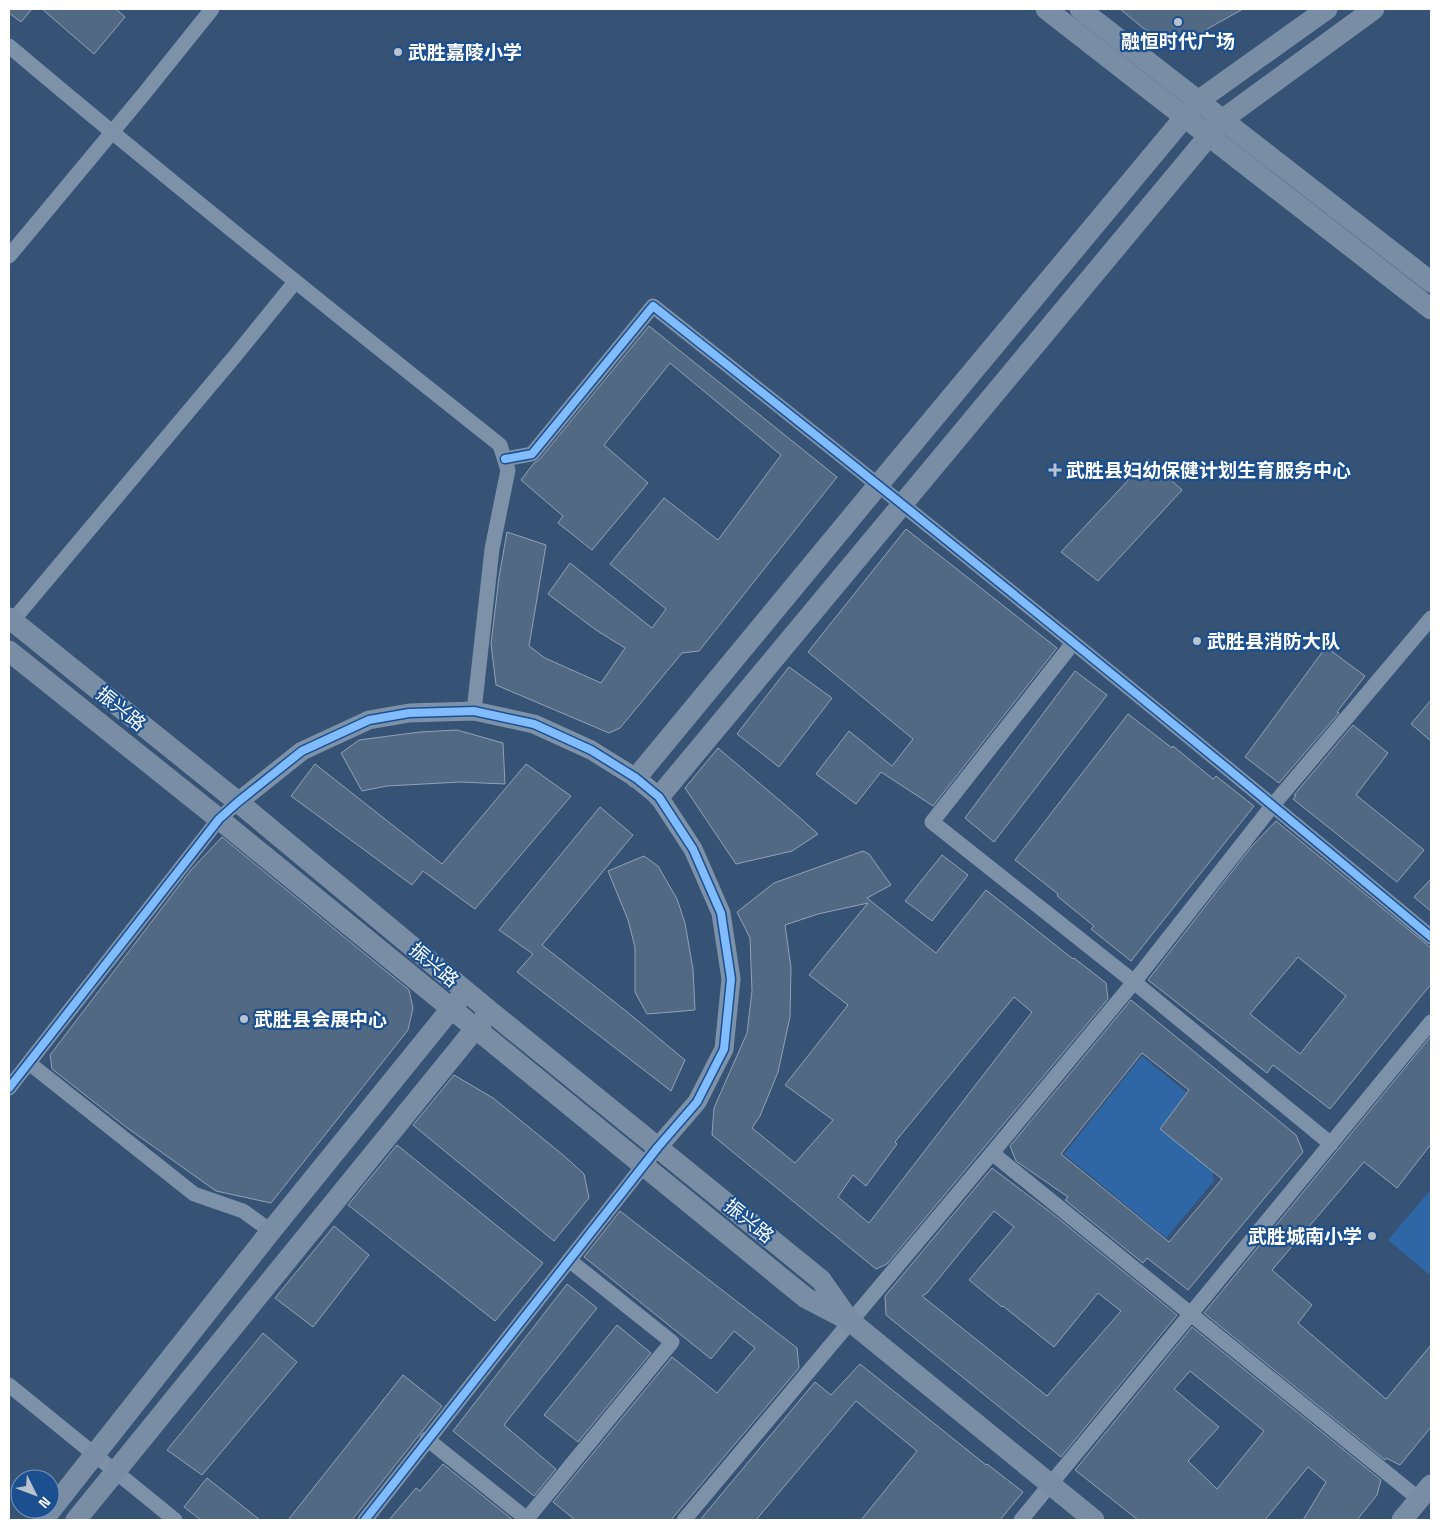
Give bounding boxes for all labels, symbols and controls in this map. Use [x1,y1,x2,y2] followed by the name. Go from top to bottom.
[1172,16,1184,28] marker: 融恒时代广场
[1121,29,1235,54] place label: 融恒时代广场
[408,40,522,65] place label: 武胜嘉陵小学
[392,46,404,58] marker: 武胜嘉陵小学
[1066,458,1351,483] place label: 武胜县妇幼保健计划生育服务中心
[1048,463,1062,477] marker: 武胜县妇幼保健计划生育服务中心
[1207,629,1340,654] place label: 武胜县消防大队
[1191,635,1203,647] marker: 武胜县消防大队
[91,681,151,737] street label: 振兴路
[404,937,464,993] street label: 振兴路
[254,1007,387,1032] place label: 武胜县会展中心
[238,1013,250,1025] marker: 武胜县会展中心
[719,1193,779,1249] street label: 振兴路
[1248,1224,1362,1249] place label: 武胜城南小学
[1366,1230,1378,1242] marker: 武胜城南小学
[10,1469,60,1519] north arrow
[35,1493,54,1512] text: N

